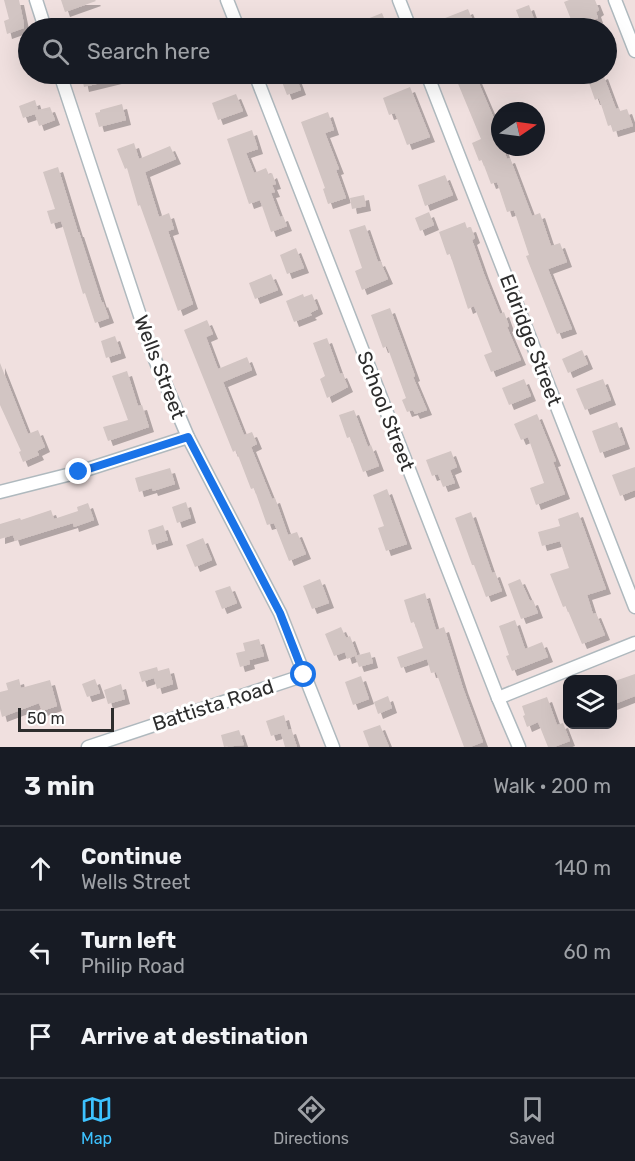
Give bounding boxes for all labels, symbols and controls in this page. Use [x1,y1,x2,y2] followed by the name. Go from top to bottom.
[18,18,617,84] search box
[39,35,72,68] icon: search
[87,38,210,65] text: Search here
[491,102,545,156] north arrow
[495,271,567,409] street label: Eldridge Street
[129,312,191,423] street label: Wells Street
[352,348,420,474] street label: School Street
[65,458,91,484] route end
[290,661,316,687] route start
[149,674,277,736] street label: Battista Road
[563,675,617,729] map controls
[563,675,617,729] button: layers
[18,705,114,732] scale bar
[27,709,65,728] text: 50 m
[24,771,95,802] text: 3 min
[493,774,611,798] text: Walk · 200 m
[81,843,182,870] text: Continue
[24,852,57,885] icon: ahead
[555,856,611,880] text: 140 m
[81,870,190,894] text: Wells Street
[81,927,176,954] text: Turn left
[24,936,57,969] icon: left
[564,940,611,964] text: 60 m
[81,954,185,978] text: Philip Road
[24,1020,57,1053] icon: arrive
[81,1023,308,1050] text: Arrive at destination
[80,1093,113,1148] tab: Map
[273,1093,349,1148] tab: Directions
[509,1093,555,1148] tab: Saved

